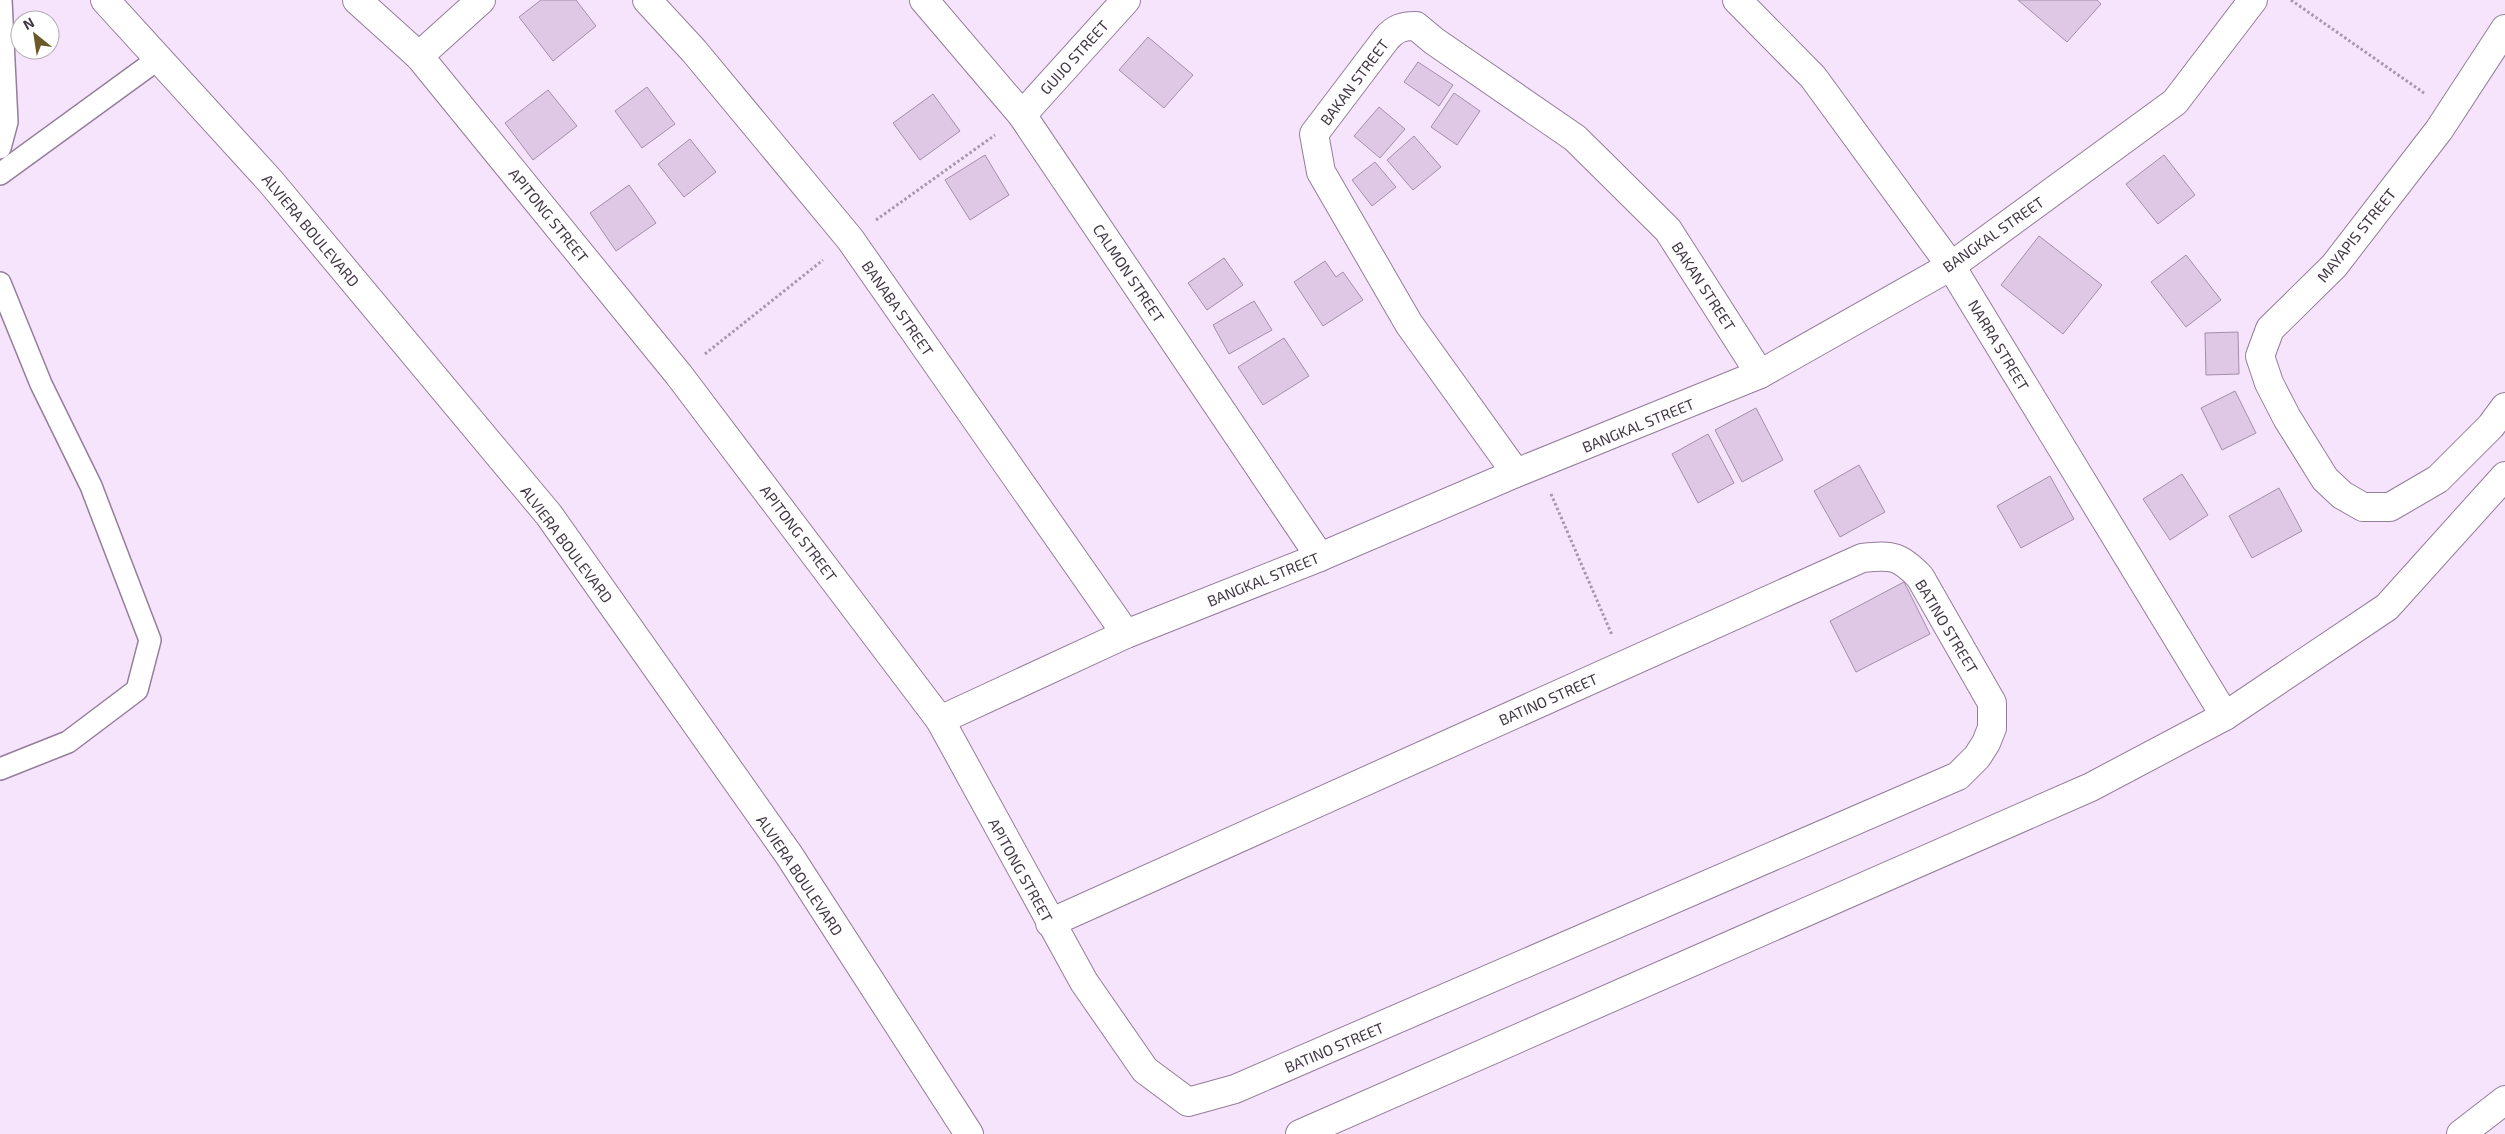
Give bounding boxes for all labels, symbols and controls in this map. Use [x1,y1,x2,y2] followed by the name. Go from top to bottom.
[10,10,60,60] north arrow
[20,13,37,33] text: N
[1036,16,1112,98] street label: GUIJO STREET
[1316,35,1392,128] street label: BAKAN STREET
[506,164,593,266] street label: APITONG STREET
[259,170,363,290] street label: ALVIERA BOULEVARD
[2313,184,2399,285] street label: MAYAPIS STREET
[1939,192,2047,276] street label: BANGKAL STREET
[1089,220,1169,326] street label: CALMON STREET
[1668,238,1740,334] street label: BAKAN STREET
[858,257,938,359] street label: BANABA STREET
[1965,296,2033,394] street label: NARRA STREET
[1579,394,1697,456] street label: BANGKAL STREET
[757,481,841,585] street label: APITONG STREET
[517,482,617,606] street label: ALVIERA BOULEVARD
[1204,548,1322,610] street label: BANGKAL STREET
[1912,576,1982,676] street label: BATINO STREET
[1496,669,1600,729] street label: BATINO STREET
[753,811,847,939] street label: ALVIERA BOULEVARD
[985,815,1057,925] street label: APITONG STREET
[1282,1018,1387,1076] street label: BATINO STREET

